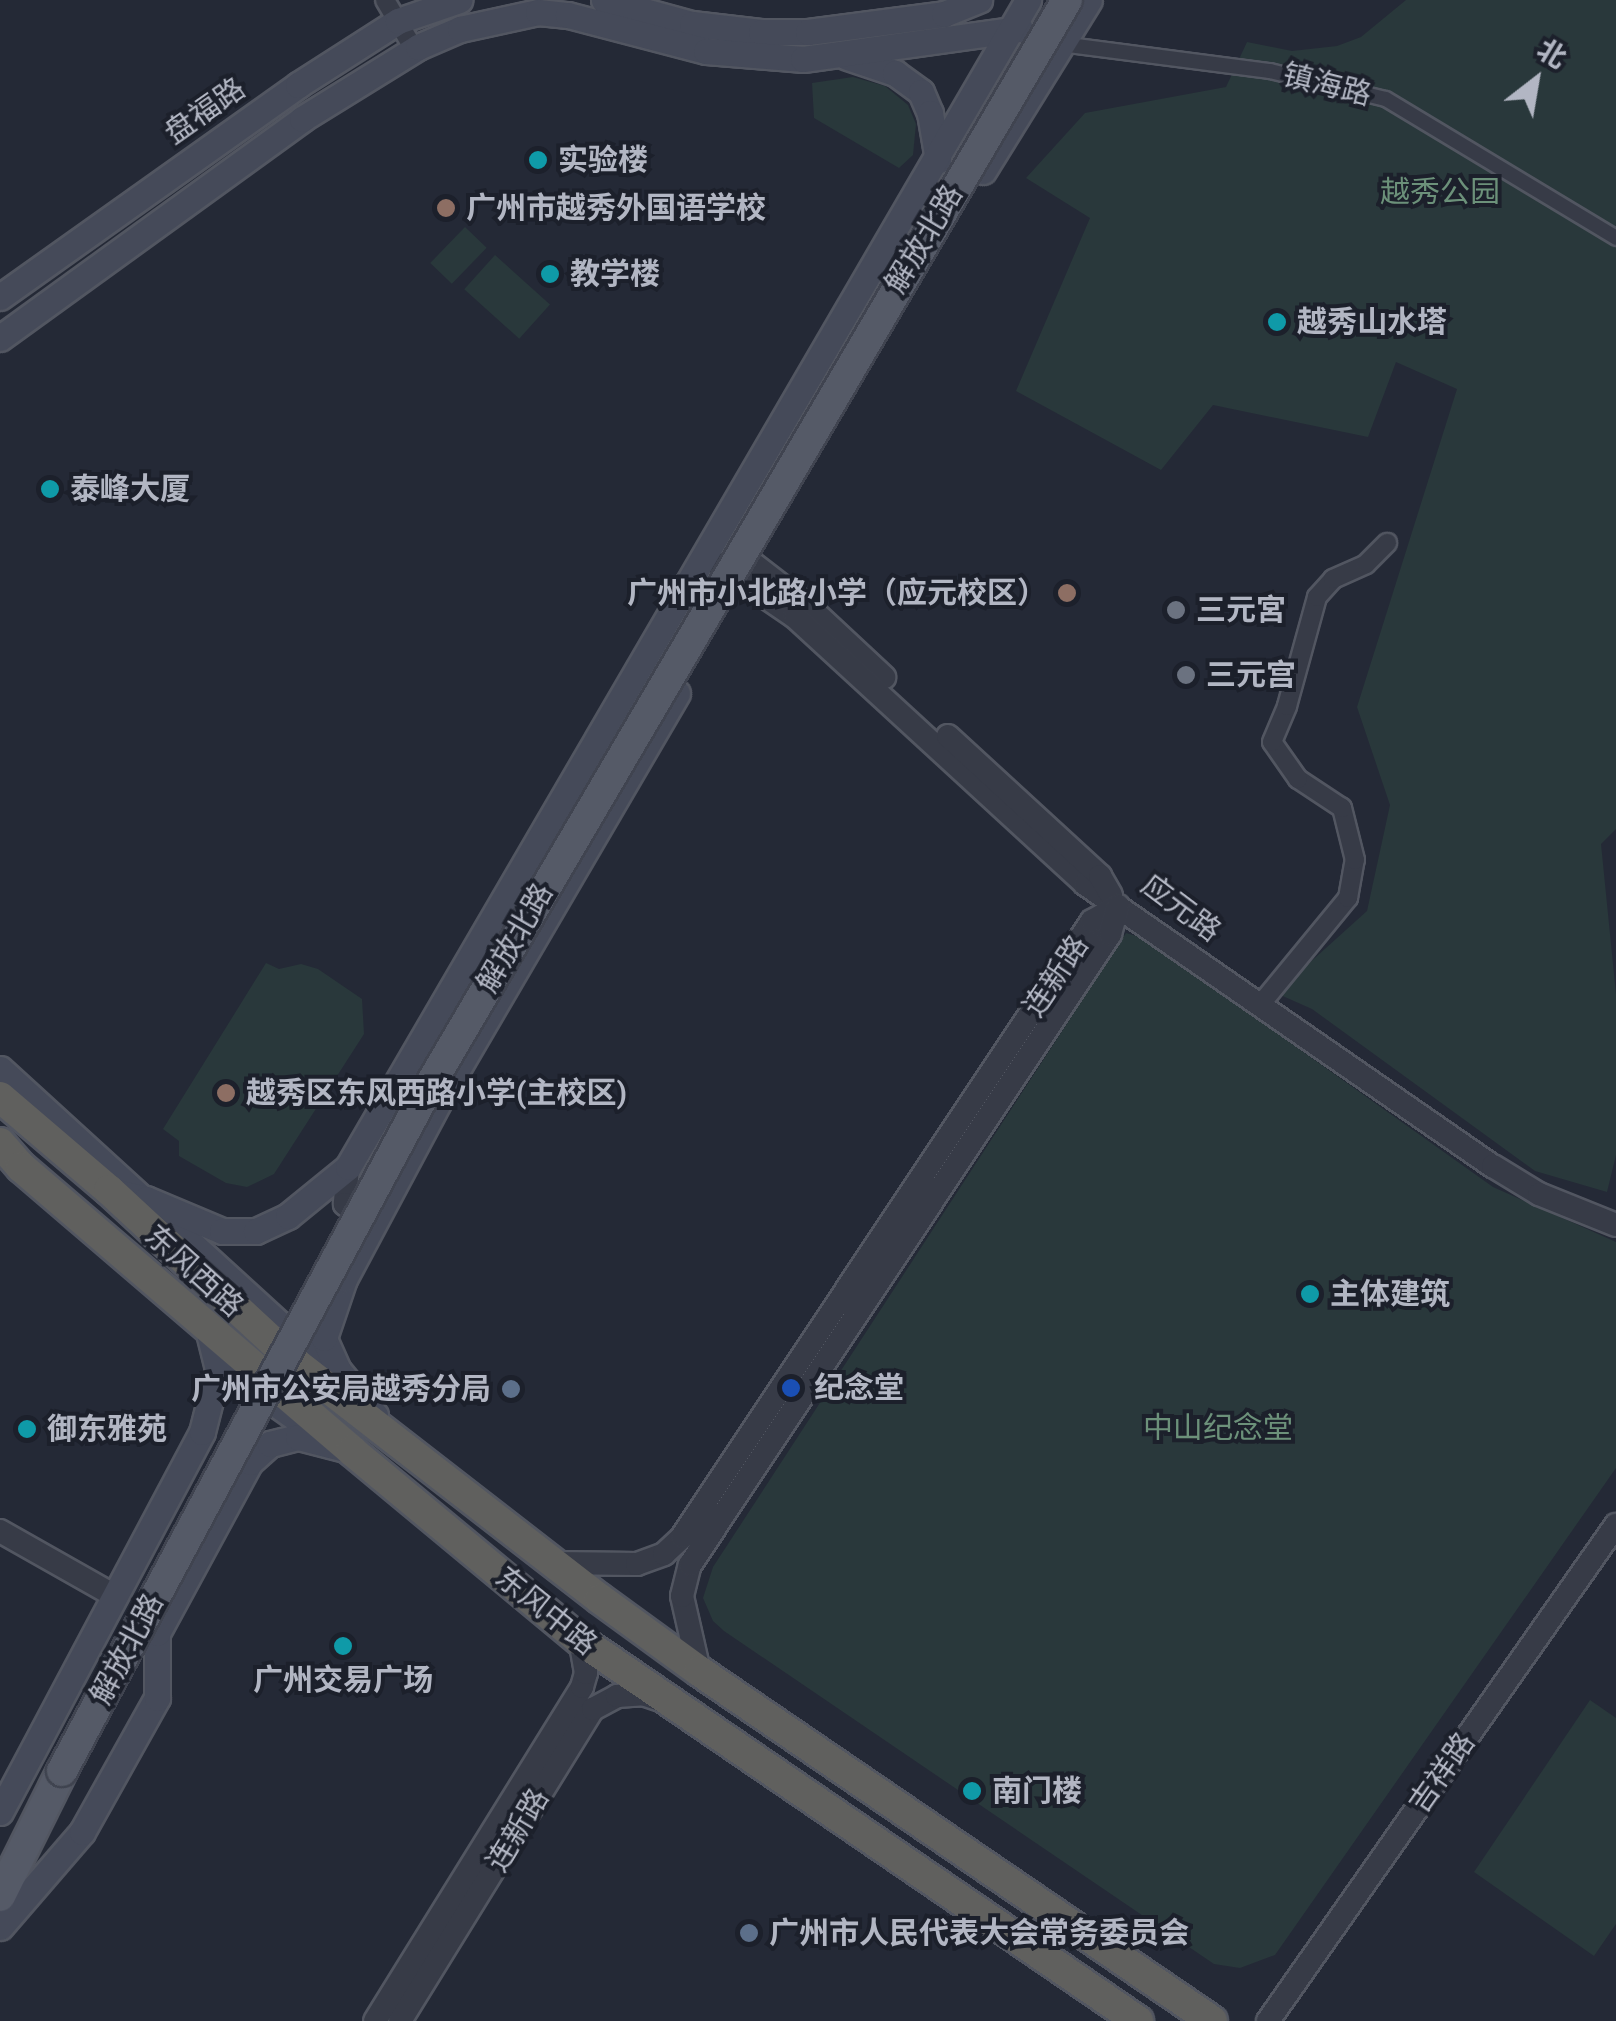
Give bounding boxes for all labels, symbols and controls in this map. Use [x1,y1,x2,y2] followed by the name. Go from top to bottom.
[1486,30,1586,130] north arrow
[1531,32,1572,75] text: 北
[1279,57,1375,113] street label: 镇海路
[158,70,252,152] street label: 盘福路
[558,142,648,178] place label: 实验楼
[527,149,549,171] marker: 实验楼
[1380,174,1500,210] park label: 越秀公园
[878,178,970,300] street label: 解放北路
[466,190,766,226] place label: 广州市越秀外国语学校
[435,197,457,219] marker: 广州市越秀外国语学校
[570,256,660,292] place label: 教学楼
[539,263,561,285] marker: 教学楼
[1297,304,1447,340] place label: 越秀山水塔
[1266,311,1288,333] marker: 越秀山水塔
[70,471,190,507] place label: 泰峰大厦
[39,478,61,500] marker: 泰峰大厦
[627,575,1047,611] place label: 广州市小北路小学（应元校区）
[1056,582,1078,604] marker: 广州市小北路小学（应元校区）
[1196,592,1286,628] place label: 三元宮
[1165,599,1187,621] marker: 三元宮
[1206,657,1296,693] place label: 三元宫
[1175,664,1197,686] marker: 三元宫
[1134,867,1228,949] street label: 应元路
[469,877,561,999] street label: 解放北路
[1016,929,1096,1023] street label: 连新路
[246,1075,627,1111] place label: 越秀区东风西路小学(主校区)
[215,1082,237,1104] marker: 越秀区东风西路小学(主校区)
[137,1217,251,1325] street label: 东风西路
[1330,1276,1450,1312] place label: 主体建筑
[1299,1283,1321,1305] marker: 主体建筑
[814,1370,904,1406] place label: 纪念堂
[191,1371,491,1407] place label: 广州市公安局越秀分局
[778,1375,804,1401] marker: 纪念堂
[500,1378,522,1400] marker: 广州市公安局越秀分局
[1143,1410,1293,1446] park label: 中山纪念堂
[47,1411,167,1447] place label: 御东雅苑
[16,1418,38,1440] marker: 御东雅苑
[488,1559,604,1663] street label: 东风中路
[83,1588,171,1710] street label: 解放北路
[332,1635,354,1657] marker: 广州交易广场
[253,1662,433,1698] place label: 广州交易广场
[1401,1726,1483,1820] street label: 吉祥路
[992,1773,1082,1809] place label: 南门楼
[961,1780,983,1802] marker: 南门楼
[479,1782,557,1878] street label: 连新路
[769,1915,1189,1951] place label: 广州市人民代表大会常务委员会
[738,1922,760,1944] marker: 广州市人民代表大会常务委员会

